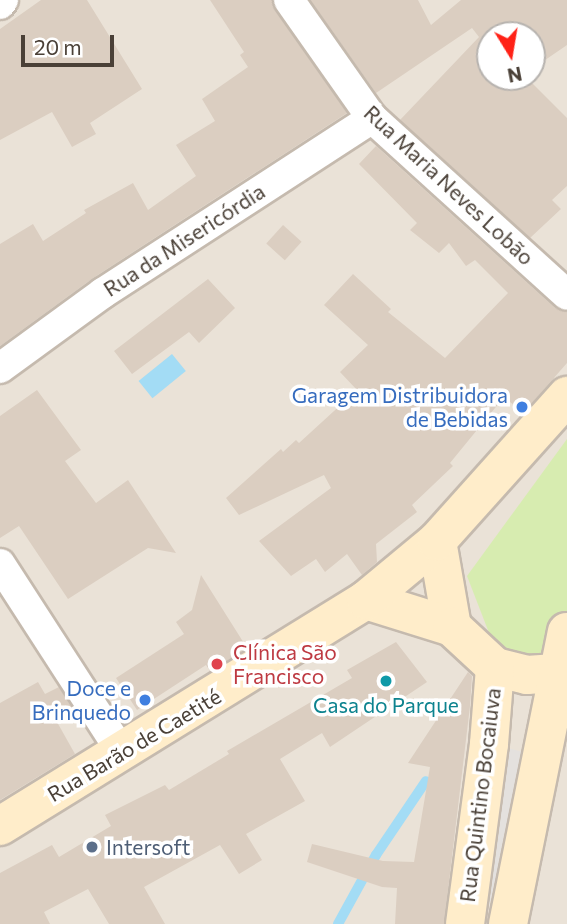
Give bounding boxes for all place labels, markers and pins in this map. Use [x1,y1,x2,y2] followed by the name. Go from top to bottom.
[292,382,508,432] place label: Garagem Distribuidora de Bebidas
[514,399,530,415] marker: Garagem Distribuidora de Bebidas
[233,639,337,689] place label: Clínica São Francisco
[207,654,227,674] marker: Clínica São Francisco
[378,673,394,689] marker: Casa do Parque
[32,675,131,725] place label: Doce e Brinquedo
[137,692,153,708] marker: Doce e Brinquedo
[313,692,459,718] place label: Casa do Parque
[106,834,190,860] place label: Intersoft
[84,839,100,855] marker: Intersoft

